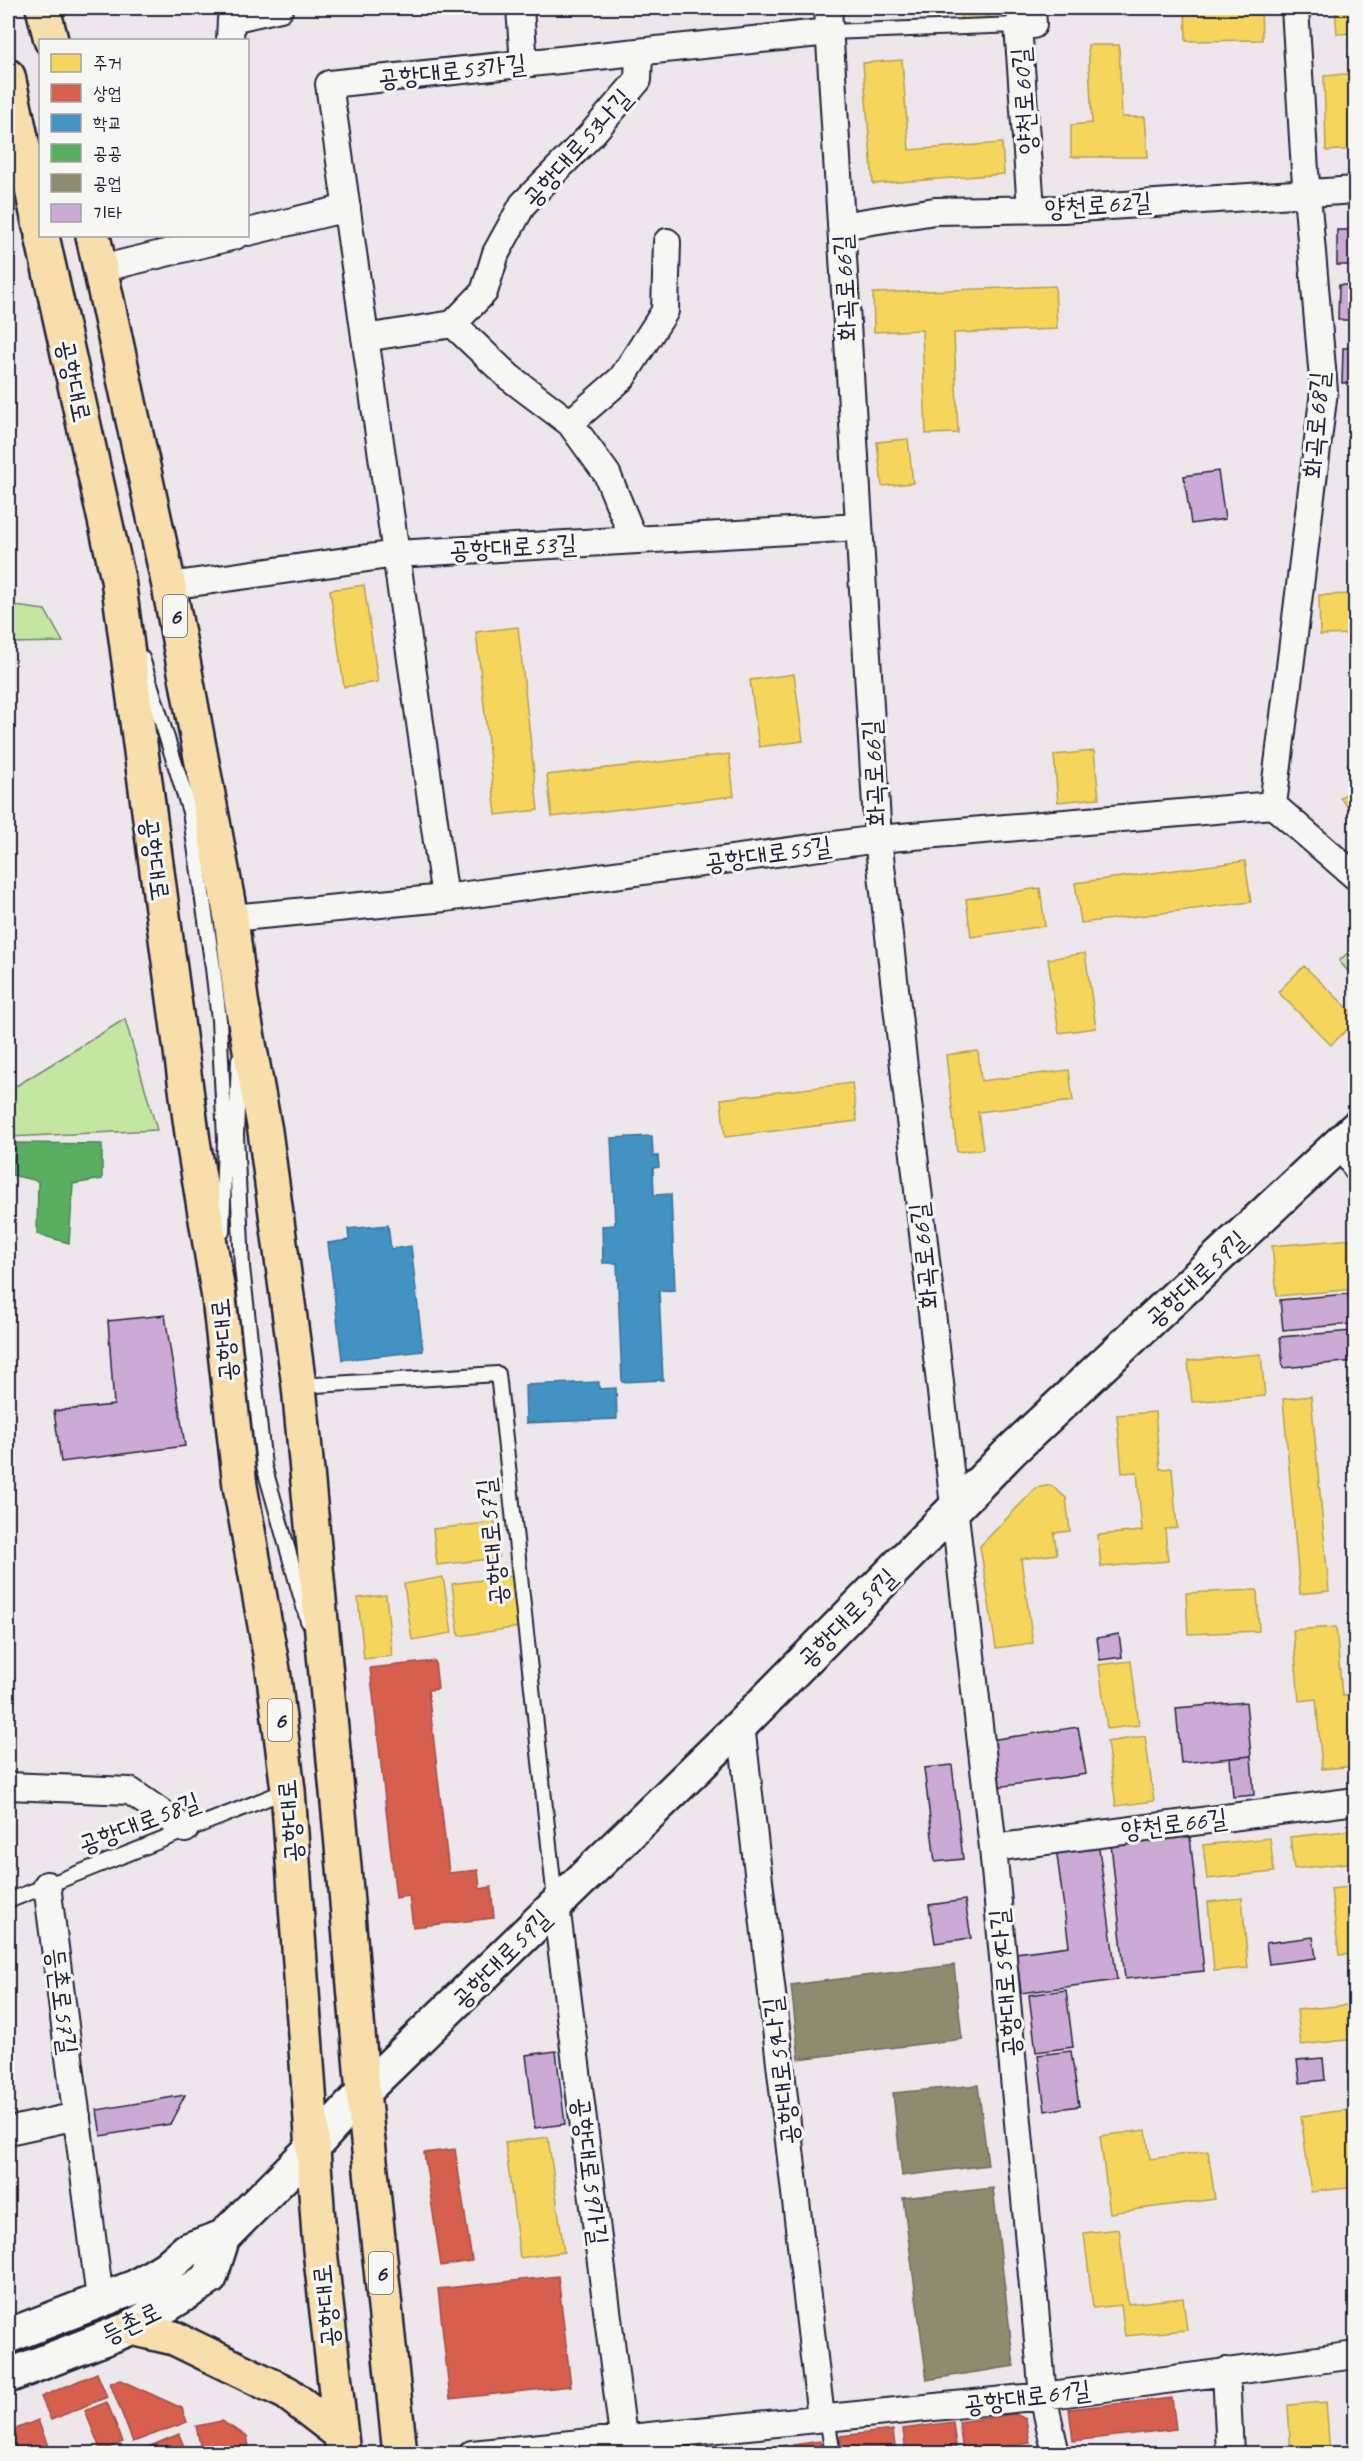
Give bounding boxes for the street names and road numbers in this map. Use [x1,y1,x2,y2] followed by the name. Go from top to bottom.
[1004,46,1044,156] street label: 양천로60길
[376,47,528,95] street label: 공항대로53가길
[515,82,639,214] street label: 공항대로53나길
[1043,185,1153,225] street label: 양천로62길
[826,234,864,342] street label: 화곡로66길
[49,337,99,425] street label: 공항대로
[1296,370,1336,480] street label: 화곡로68길
[448,527,578,567] street label: 공항대로53길
[163,595,187,637] road number: 6
[855,719,893,827] street label: 화곡로66길
[133,815,177,903] street label: 공항대로
[702,829,834,879] street label: 공항대로55길
[902,1201,946,1311] street label: 화곡로66길
[1138,1223,1254,1335] street label: 공항대로59길
[203,1297,245,1383] street label: 공항대로
[469,1477,515,1607] street label: 공항대로57길
[790,1561,904,1675] street label: 공항대로59길
[268,1699,292,1741] road number: 6
[270,1778,310,1864] street label: 공항대로
[73,1785,205,1861] street label: 공항대로58길
[1119,1801,1229,1847] street label: 양천로66길
[444,1902,558,2016] street label: 공항대로59길
[982,1907,1028,2059] street label: 공항대로59다길
[39,1946,85,2056] street label: 등촌로57길
[756,1995,806,2147] street label: 공항대로59나길
[565,2095,615,2247] street label: 공항대로59가길
[369,2252,393,2294] road number: 6
[305,2263,347,2349] street label: 공항대로
[96,2294,166,2352] street label: 등촌로
[961,2373,1093,2421] street label: 공항대로61길

